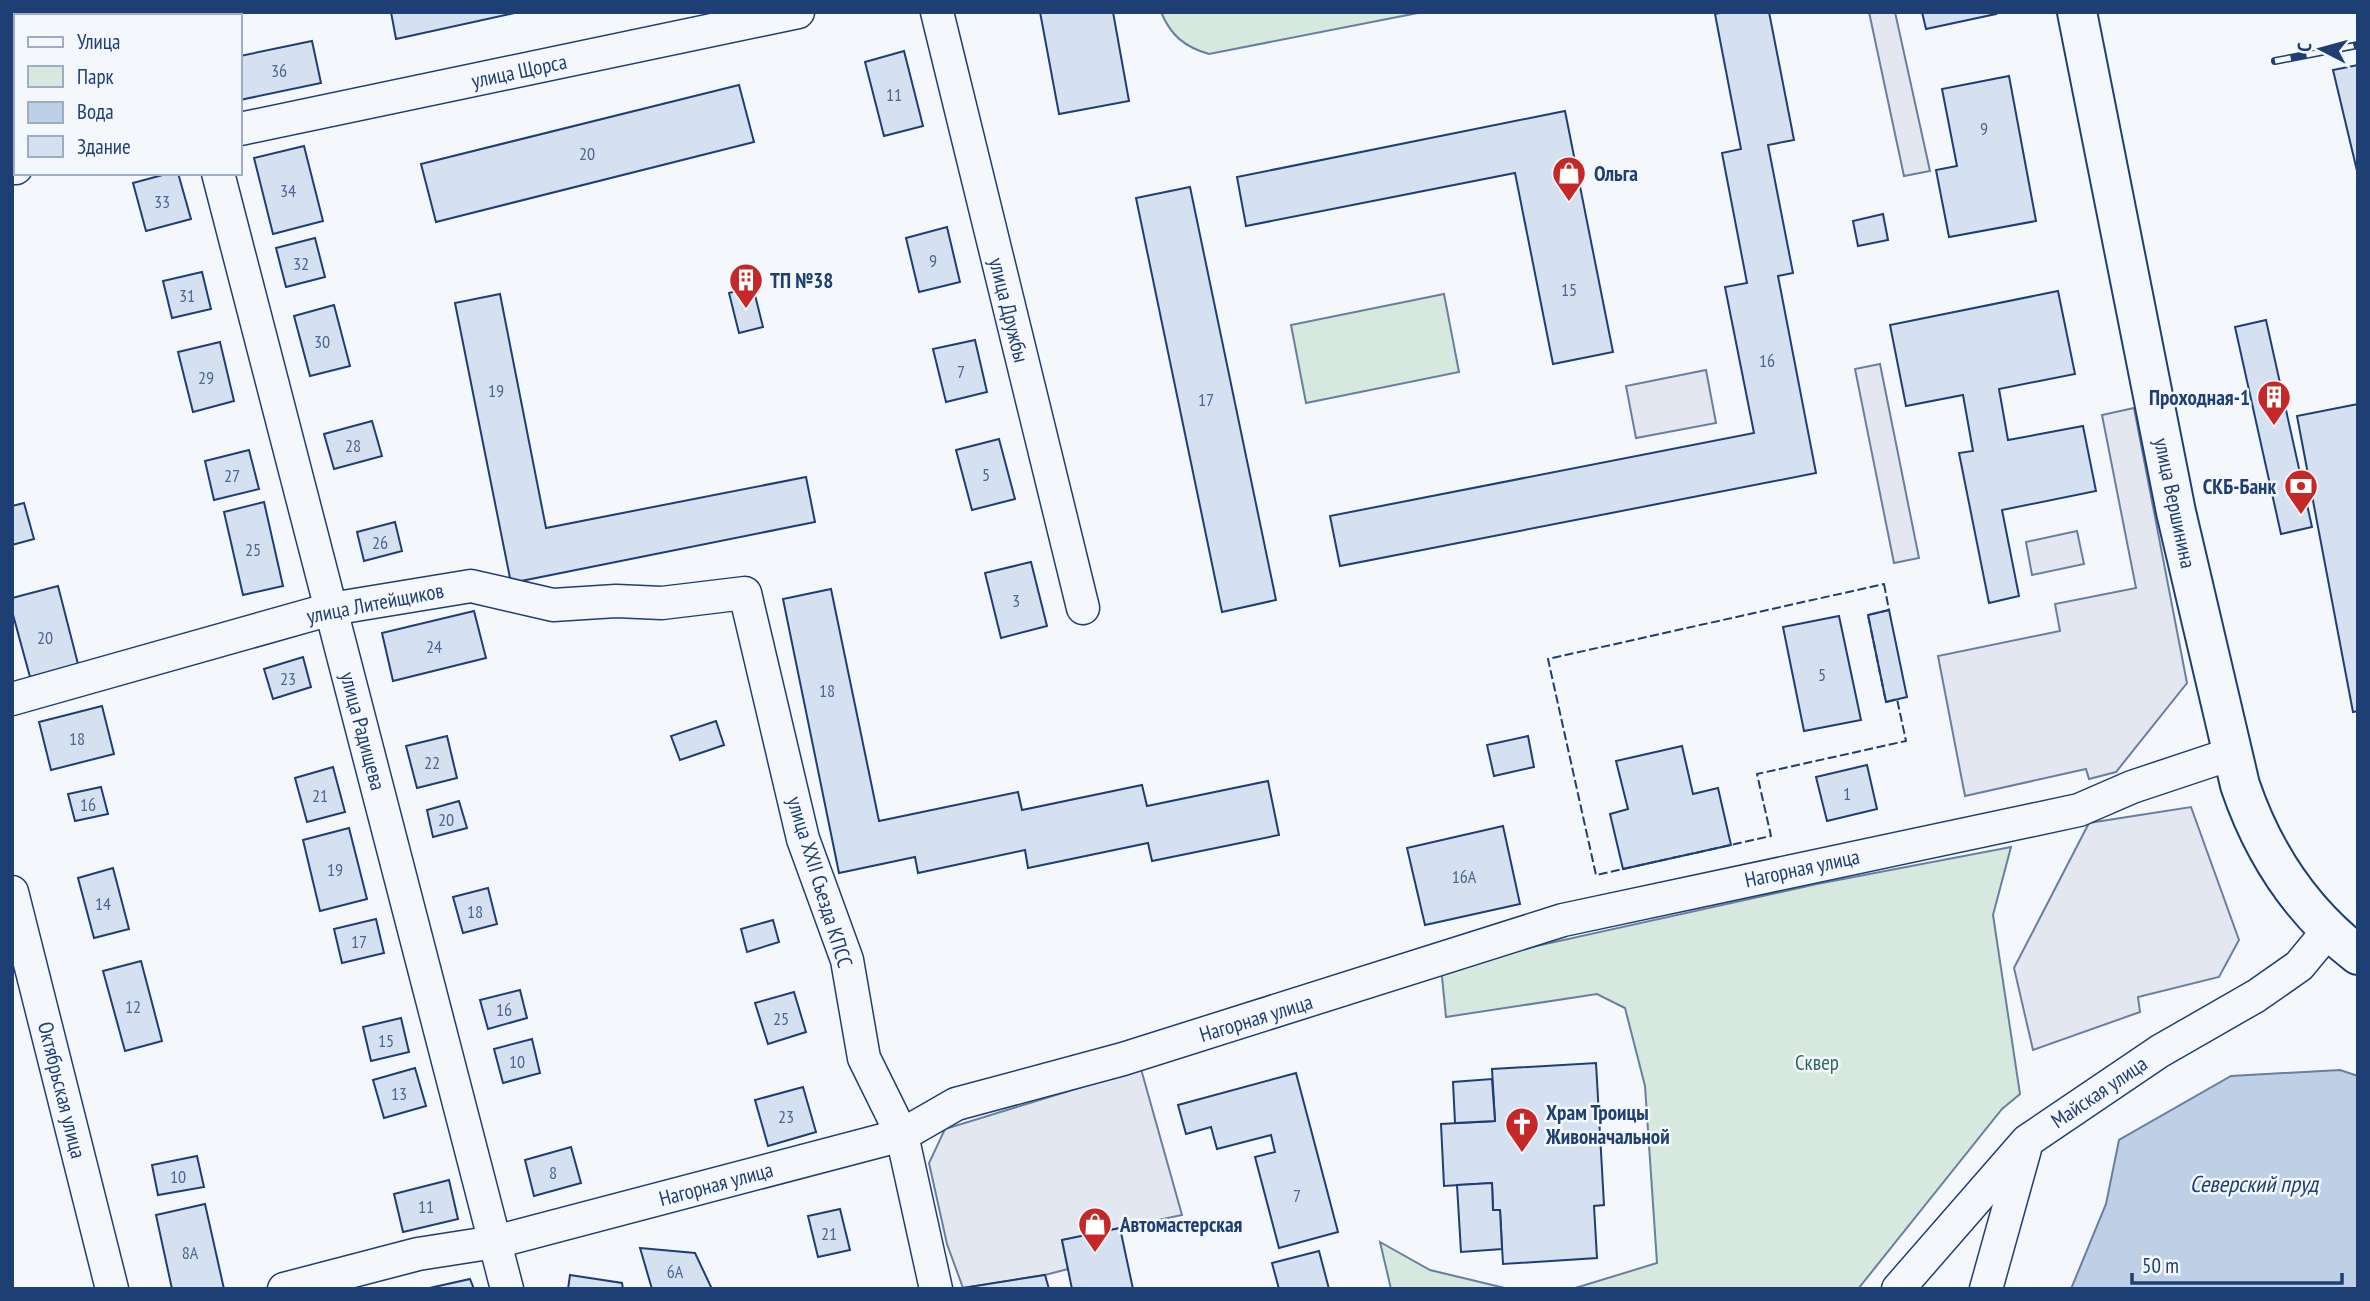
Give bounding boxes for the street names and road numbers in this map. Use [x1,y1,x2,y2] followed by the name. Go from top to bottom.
[469,48,569,94] street label: улица Щорса
[983,255,1035,365] street label: улица Дружбы
[2148,435,2202,571] street label: улица Вершинина
[304,576,446,630] street label: улица Литейщиков
[334,669,392,793] street label: улица Радищева
[781,793,859,971] street label: улица XXII Съезда КПСС
[1742,843,1862,893] street label: Нагорная улица
[1196,988,1316,1048] street label: Нагорная улица
[32,1019,92,1161] street label: Октябрьская улица
[2046,1050,2152,1134] street label: Майская улица
[656,1156,776,1212] street label: Нагорная улица

